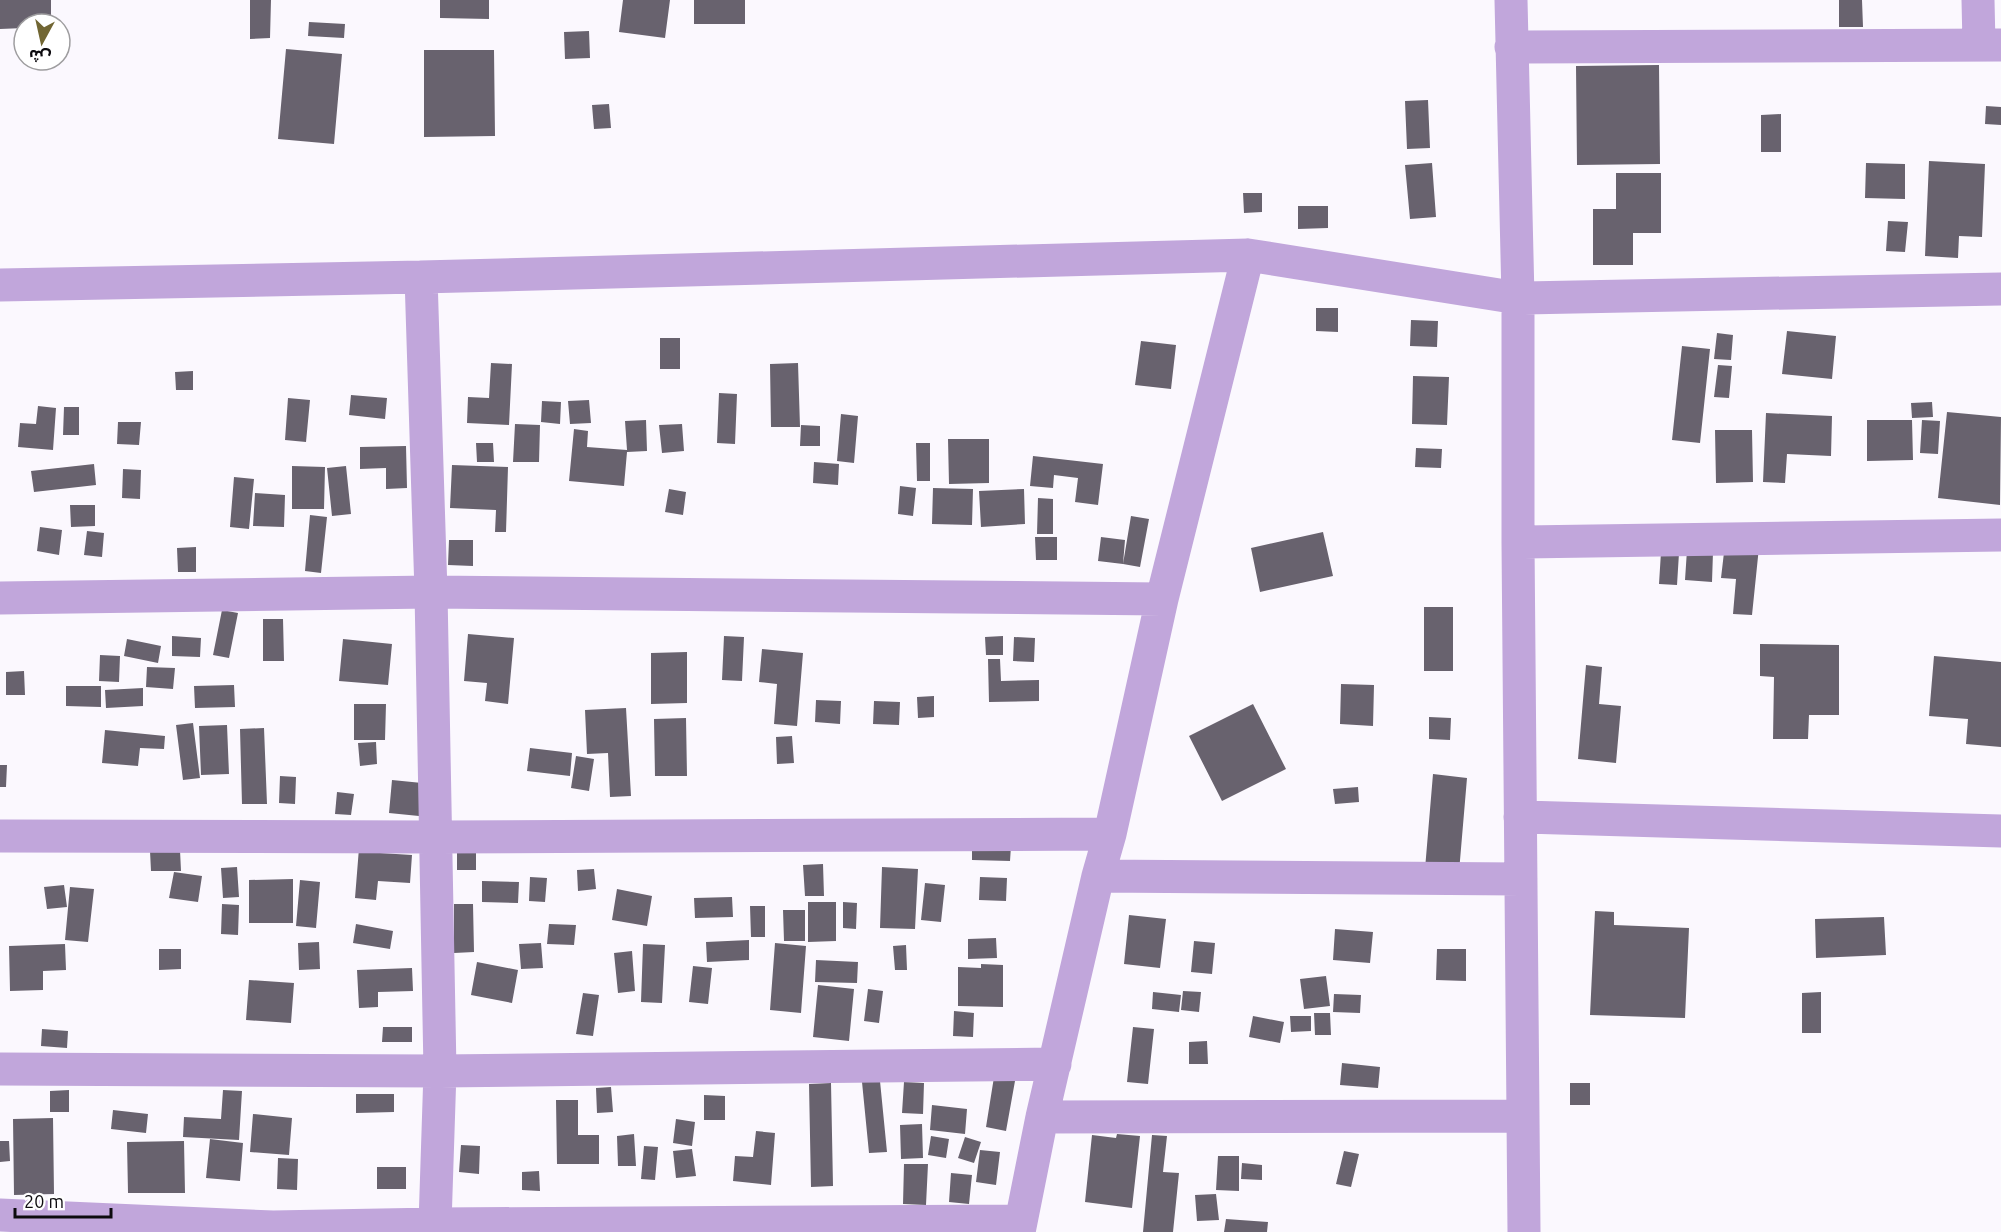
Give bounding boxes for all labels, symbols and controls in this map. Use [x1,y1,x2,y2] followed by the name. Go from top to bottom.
[12,12,72,72] north arrow
[28,45,52,67] text: ش
[15,1181,111,1219] scale bar
[24,1191,64,1211] text: 20 m

